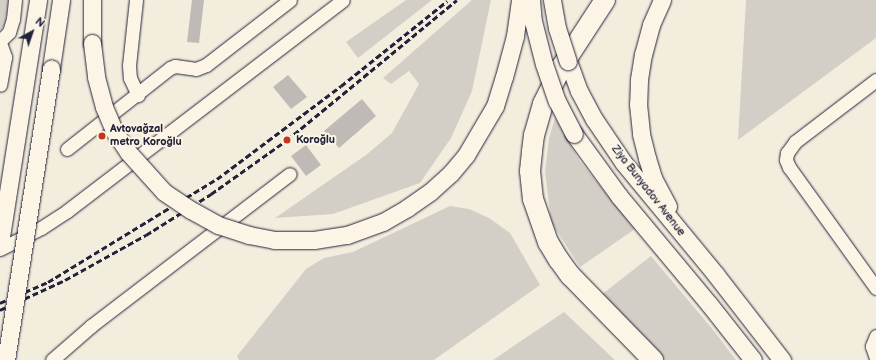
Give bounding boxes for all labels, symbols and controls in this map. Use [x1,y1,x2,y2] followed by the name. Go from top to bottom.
[12,12,52,52] north arrow
[33,15,47,30] text: N
[110,123,182,149] place label: Avtovağzal metro Koroğlu
[97,131,107,141] marker: Avtovağzal metro Koroğlu
[296,133,335,147] place label: Koroğlu
[281,134,293,146] marker: Koroğlu
[608,143,688,239] street label: Ziya Bunyadov Avenue

